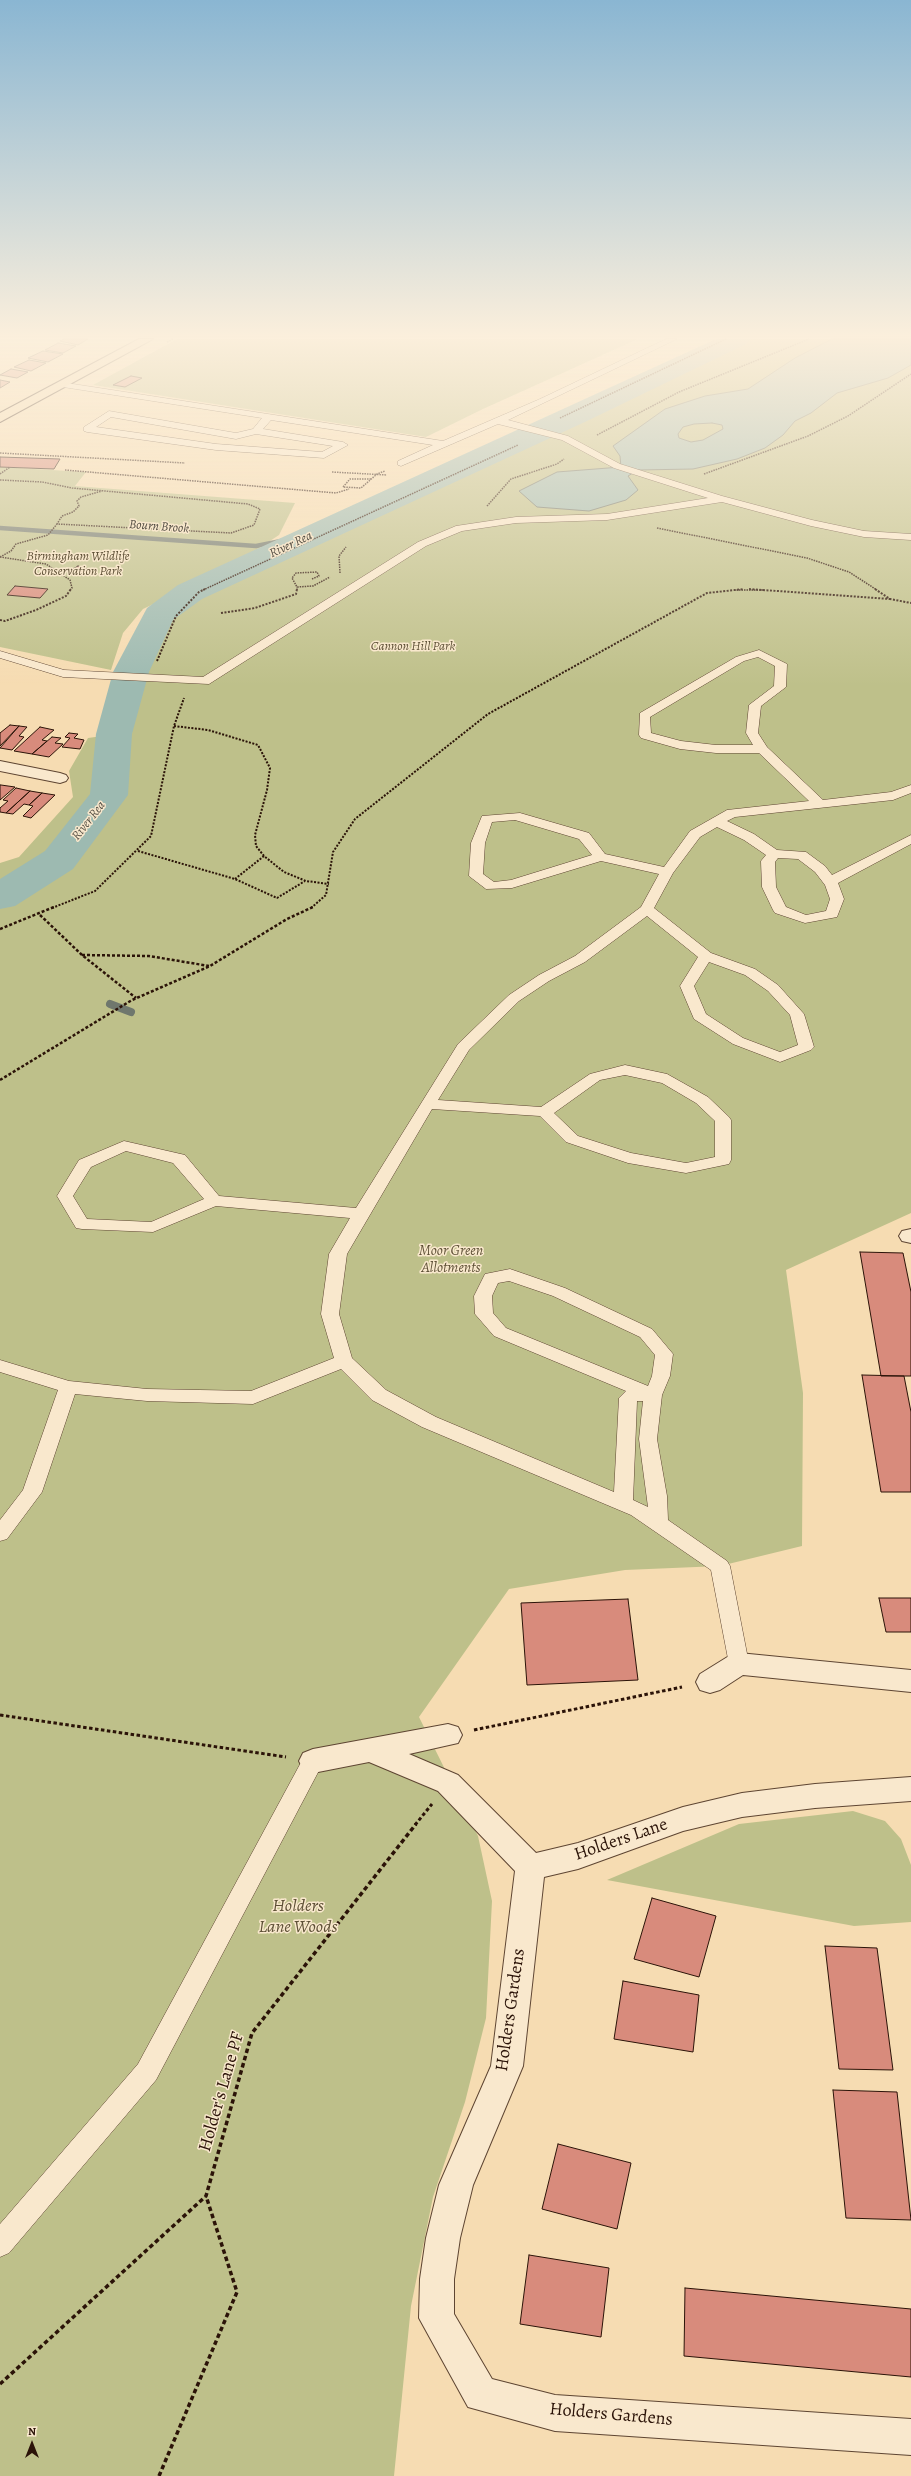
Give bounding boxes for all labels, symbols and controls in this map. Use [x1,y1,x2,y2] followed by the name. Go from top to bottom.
[128,517,190,537] water label: Bourn Brook
[267,528,315,562] water label: River Rea
[27,549,129,580] park label: Birmingham Wildlife Conservation Park
[371,639,455,655] park label: Cannon Hill Park
[69,798,109,844] water label: River Rea
[419,1242,483,1277] park label: Moor Green Allotments
[571,1814,671,1866] street label: Holders Lane
[258,1896,338,1938] park label: Holders Lane Woods
[492,1947,530,2073] street label: Holders Gardens
[195,2030,249,2154] street label: Holder's Lane PF
[548,2399,674,2431] street label: Holders Gardens
[12,2424,52,2464] north arrow
[28,2424,36,2439] text: N

